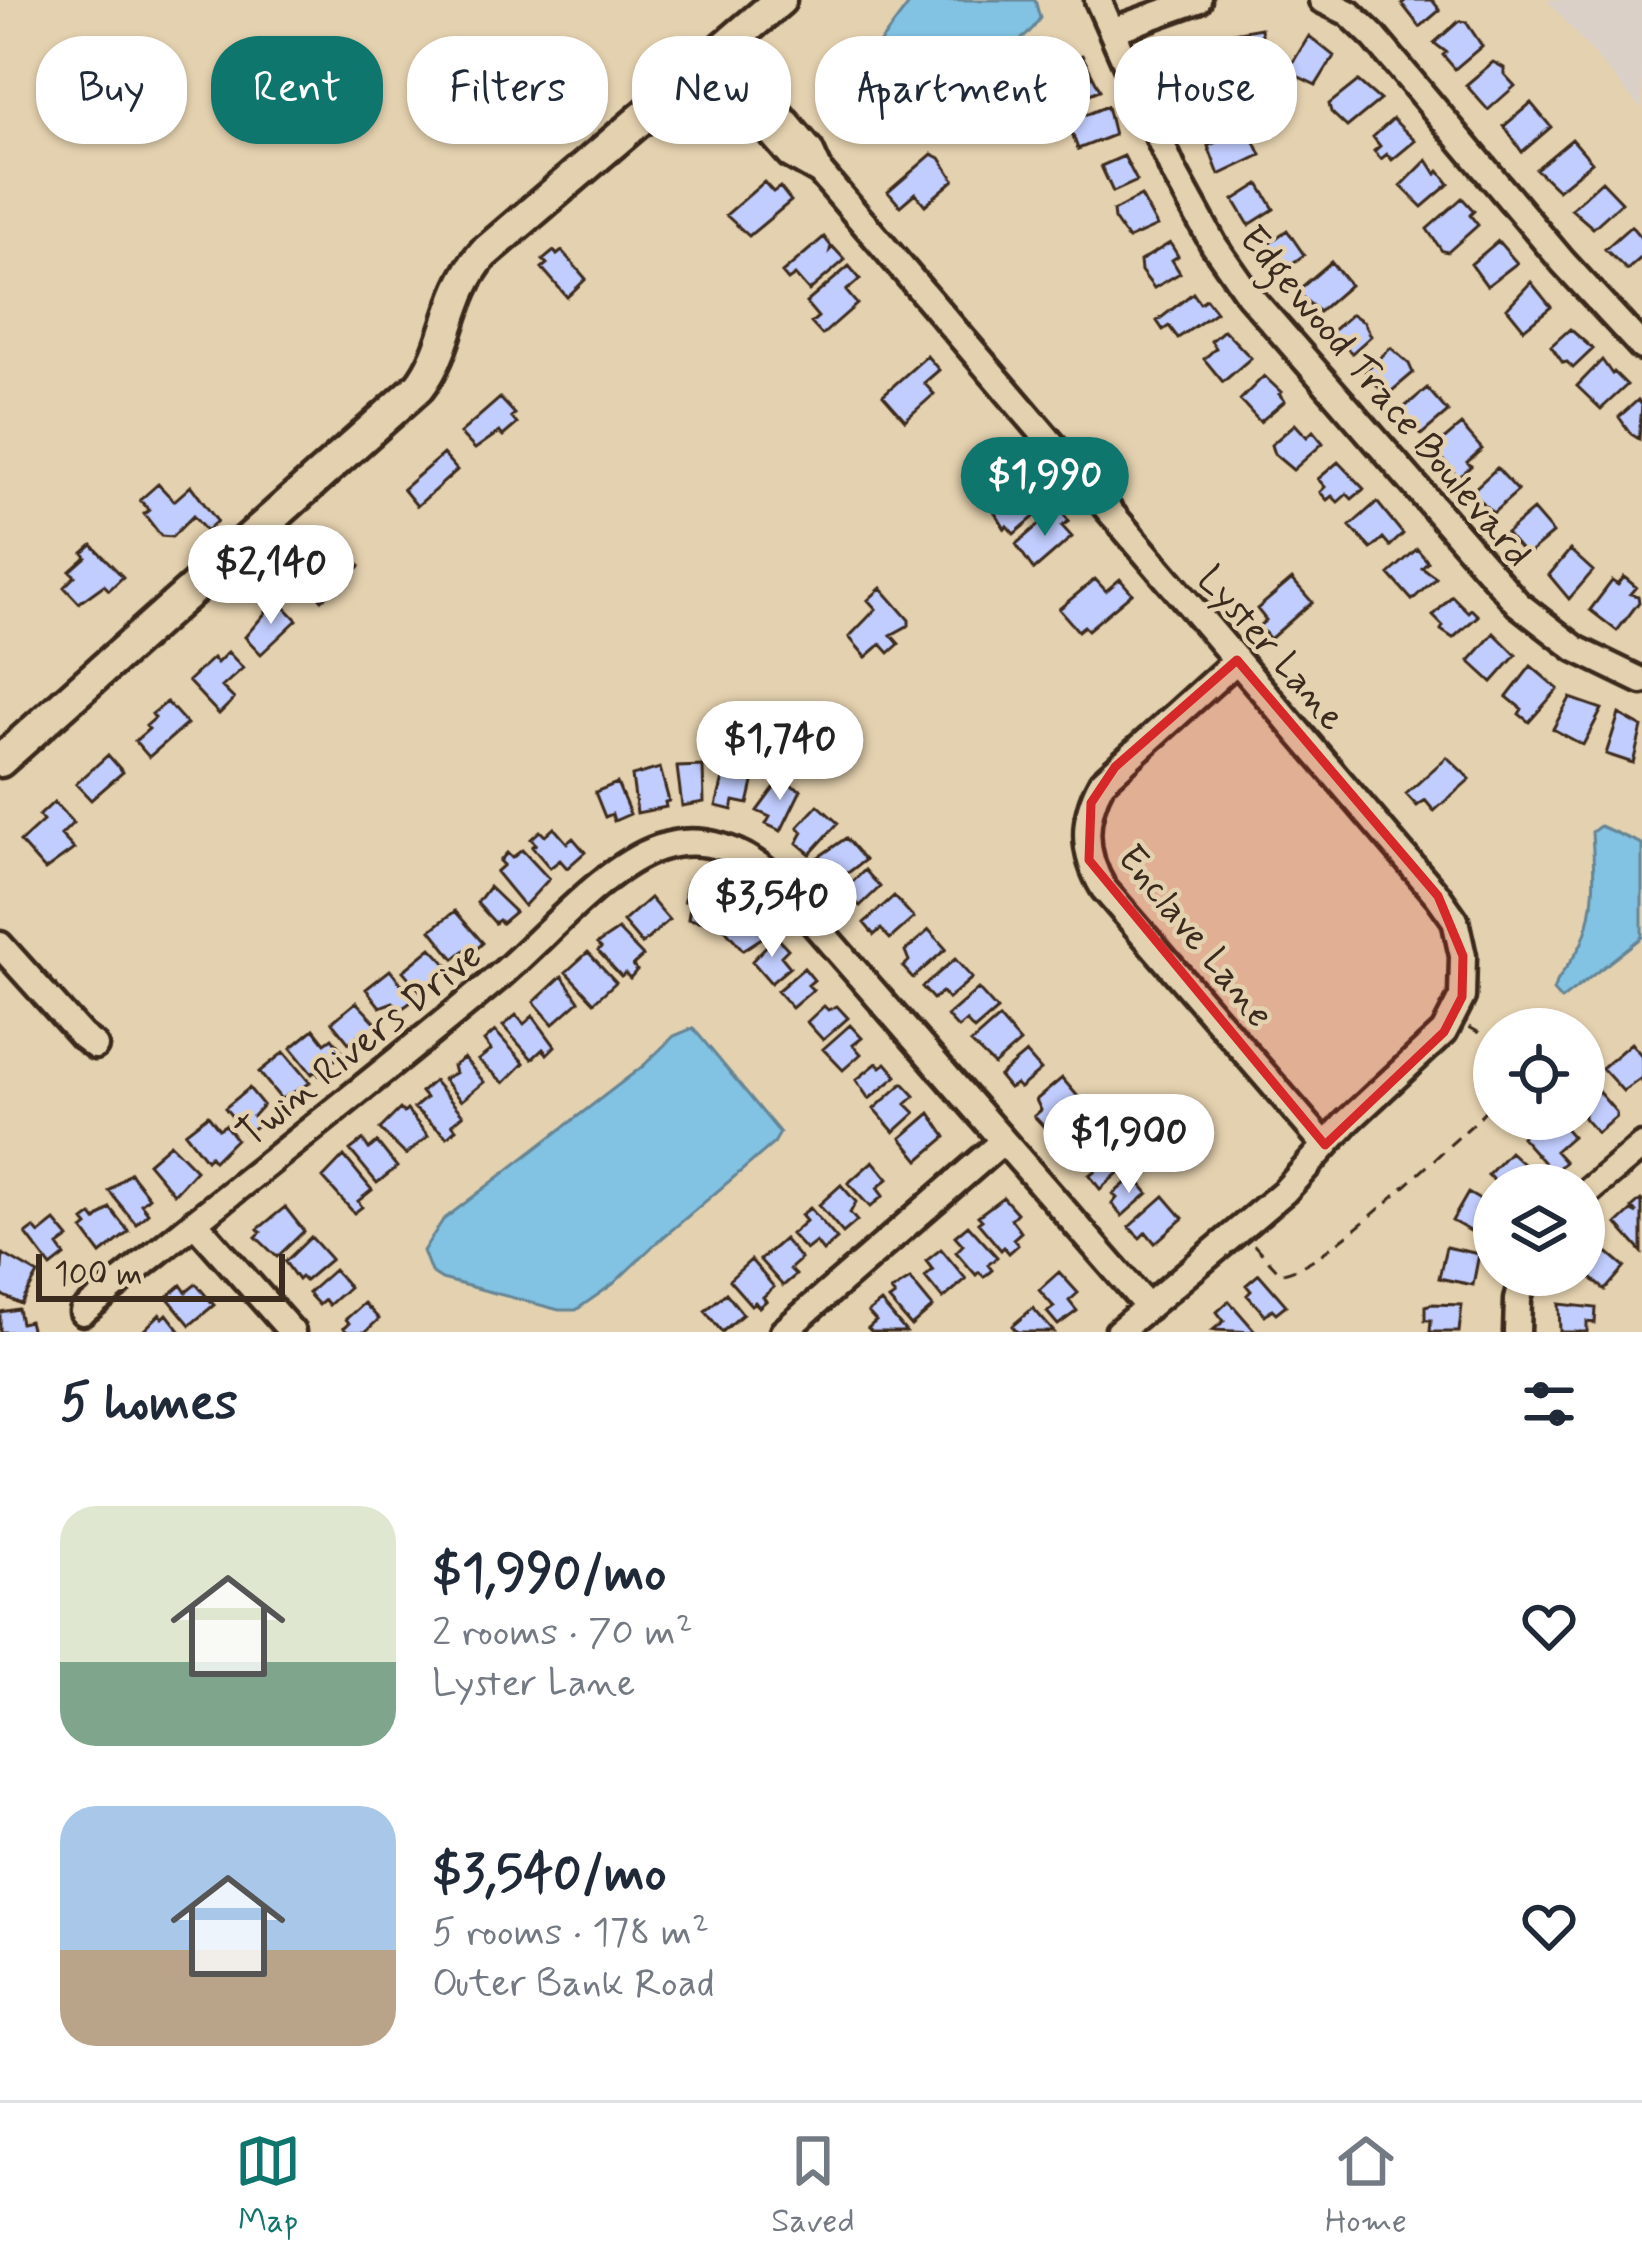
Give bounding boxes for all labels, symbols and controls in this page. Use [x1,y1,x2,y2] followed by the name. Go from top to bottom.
[36,36,187,144] chip: Buy
[211,36,383,144] chip: Rent
[407,36,608,144] chip: Filters
[632,36,791,144] chip: New
[815,36,1090,144] chip: Apartment
[1114,36,1297,144] chip: House
[1224,216,1542,581] street label: Edgewood Trace Boulevard
[947,437,1143,539] pin: $1,990
[988,450,1102,501] text: $1,990
[173,525,369,627] pin: $2,140
[215,538,327,589] text: $2,140
[1184,556,1356,743] street label: Lyster Lane
[682,701,878,803] pin: $1,740
[723,714,837,765] text: $1,740
[1105,835,1284,1039] street label: Enclave Lane
[674,858,870,960] pin: $3,540
[715,871,829,922] text: $3,540
[227,931,493,1160] street label: Twin Rivers Drive
[1473,1008,1605,1296] map controls
[1473,1008,1605,1140] button: locate
[1031,1094,1227,1196] pin: $1,900
[1070,1107,1188,1158] text: $1,900
[1473,1164,1605,1296] button: layers
[36,1248,285,1301] scale bar
[54,1253,143,1297] text: 100 m
[60,1371,238,1437] text: 5 homes
[1516,1371,1582,1437] icon: filters
[432,1542,666,1608] text: $1,990/mo
[156,1554,300,1698] icon: home
[1516,1593,1582,1659] icon: heart
[432,1608,693,1659] text: 2 rooms · 70 m²
[432,1659,635,1710] text: Lyster Lane
[432,1842,666,1908] text: $3,540/mo
[156,1854,300,1998] icon: home
[1516,1893,1582,1959] icon: heart
[432,1908,709,1959] text: 5 rooms · 178 m²
[432,1959,715,2010] text: Outer Bank Road
[235,2128,301,2244] tab: Map
[771,2128,855,2244] tab: Saved
[1325,2128,1407,2244] tab: Home

